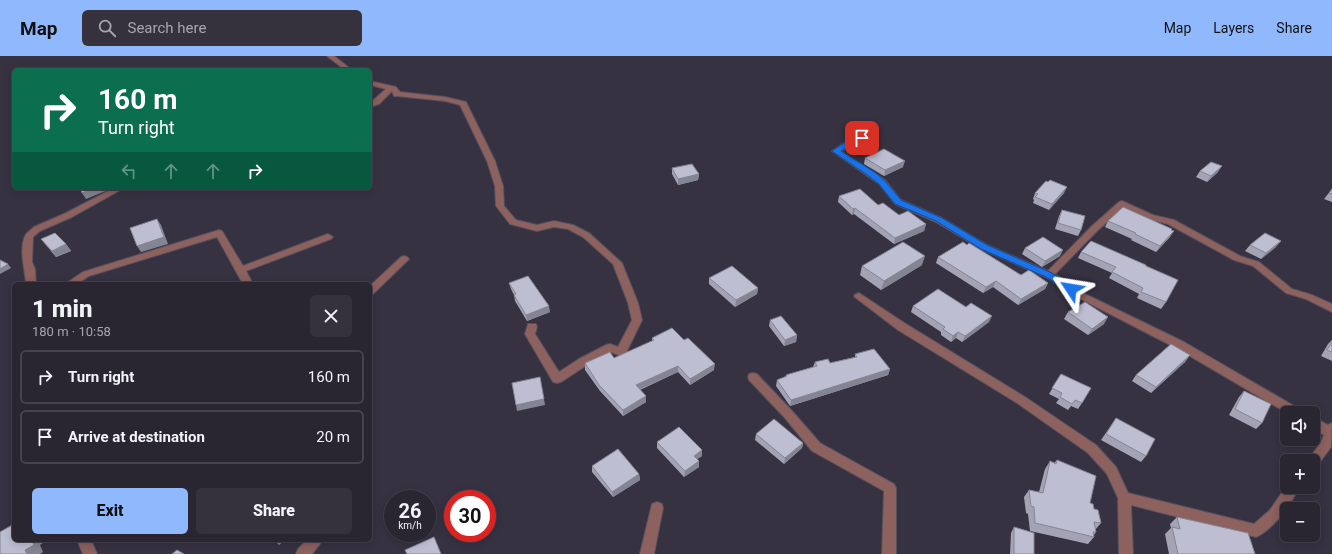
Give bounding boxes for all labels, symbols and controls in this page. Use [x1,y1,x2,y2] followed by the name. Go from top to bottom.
[82,10,362,46] search box
[20,17,58,40] text: Map
[96,17,118,39] icon: search
[128,19,206,37] text: Search here
[1164,20,1191,36] text: Map
[1213,20,1254,36] text: Layers
[1276,20,1312,36] text: Share
[98,83,177,116] text: 160 m
[32,84,84,136] icon: right
[98,117,175,138] text: Turn right
[845,121,879,155] pin
[851,127,873,149] icon: arrive
[118,160,140,182] icon: left
[160,160,182,182] icon: ahead
[202,160,224,182] icon: ahead
[244,160,266,182] icon: right
[1050,268,1092,310] position arrow
[32,295,93,323] text: 1 min
[310,295,352,337] button: close
[32,324,111,339] text: 180 m · 10:58
[34,366,56,388] icon: right
[68,368,134,386] text: Turn right
[308,368,350,386] text: 160 m
[1280,406,1320,542] map controls
[1280,406,1320,446] button: sound
[34,426,56,448] icon: arrive
[68,428,205,446] text: Arrive at destination
[316,428,350,446] text: 20 m
[1280,454,1320,494] button: +
[32,488,188,534] button: Exit
[196,488,352,534] button: Share
[444,490,496,542] speed limit sign: 30
[399,499,421,523] text: 26
[1280,502,1320,542] button: −
[398,520,422,531] text: km/h

